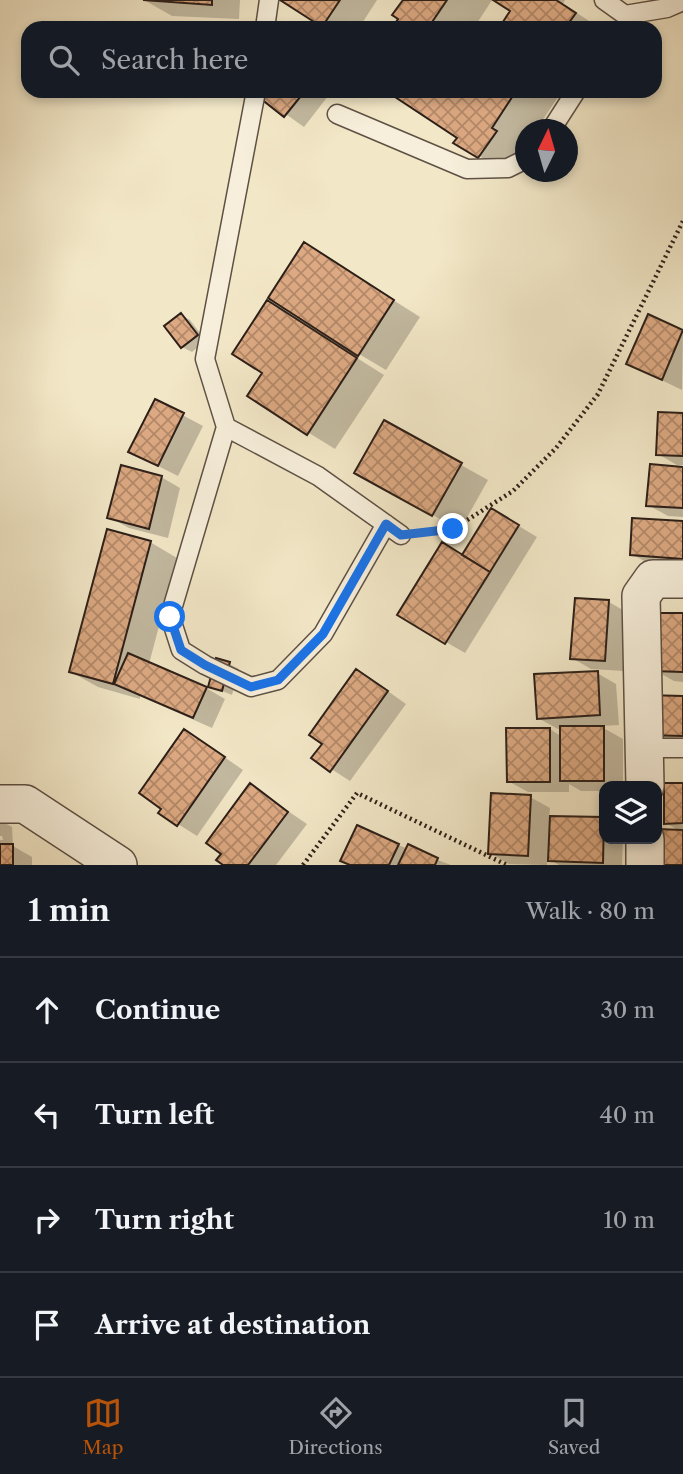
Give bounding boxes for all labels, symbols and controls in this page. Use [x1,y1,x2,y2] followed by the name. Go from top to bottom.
[21,21,662,98] search box
[45,41,83,79] icon: search
[101,44,248,76] text: Search here
[515,119,578,182] north arrow
[437,513,468,544] route end
[154,601,185,632] route start
[599,781,662,844] map controls
[599,781,662,844] button: layers
[28,892,110,929] text: 1 min
[526,897,655,925] text: Walk · 80 m
[28,991,66,1029] icon: ahead
[95,994,220,1026] text: Continue
[600,996,655,1024] text: 30 m
[28,1096,66,1134] icon: left
[95,1099,214,1131] text: Turn left
[600,1101,655,1129] text: 40 m
[28,1201,66,1239] icon: right
[95,1204,234,1236] text: Turn right
[603,1206,655,1234] text: 10 m
[28,1306,66,1344] icon: arrive
[95,1309,370,1341] text: Arrive at destination
[83,1394,123,1459] tab: Map
[289,1394,382,1459] tab: Directions
[548,1394,600,1459] tab: Saved

